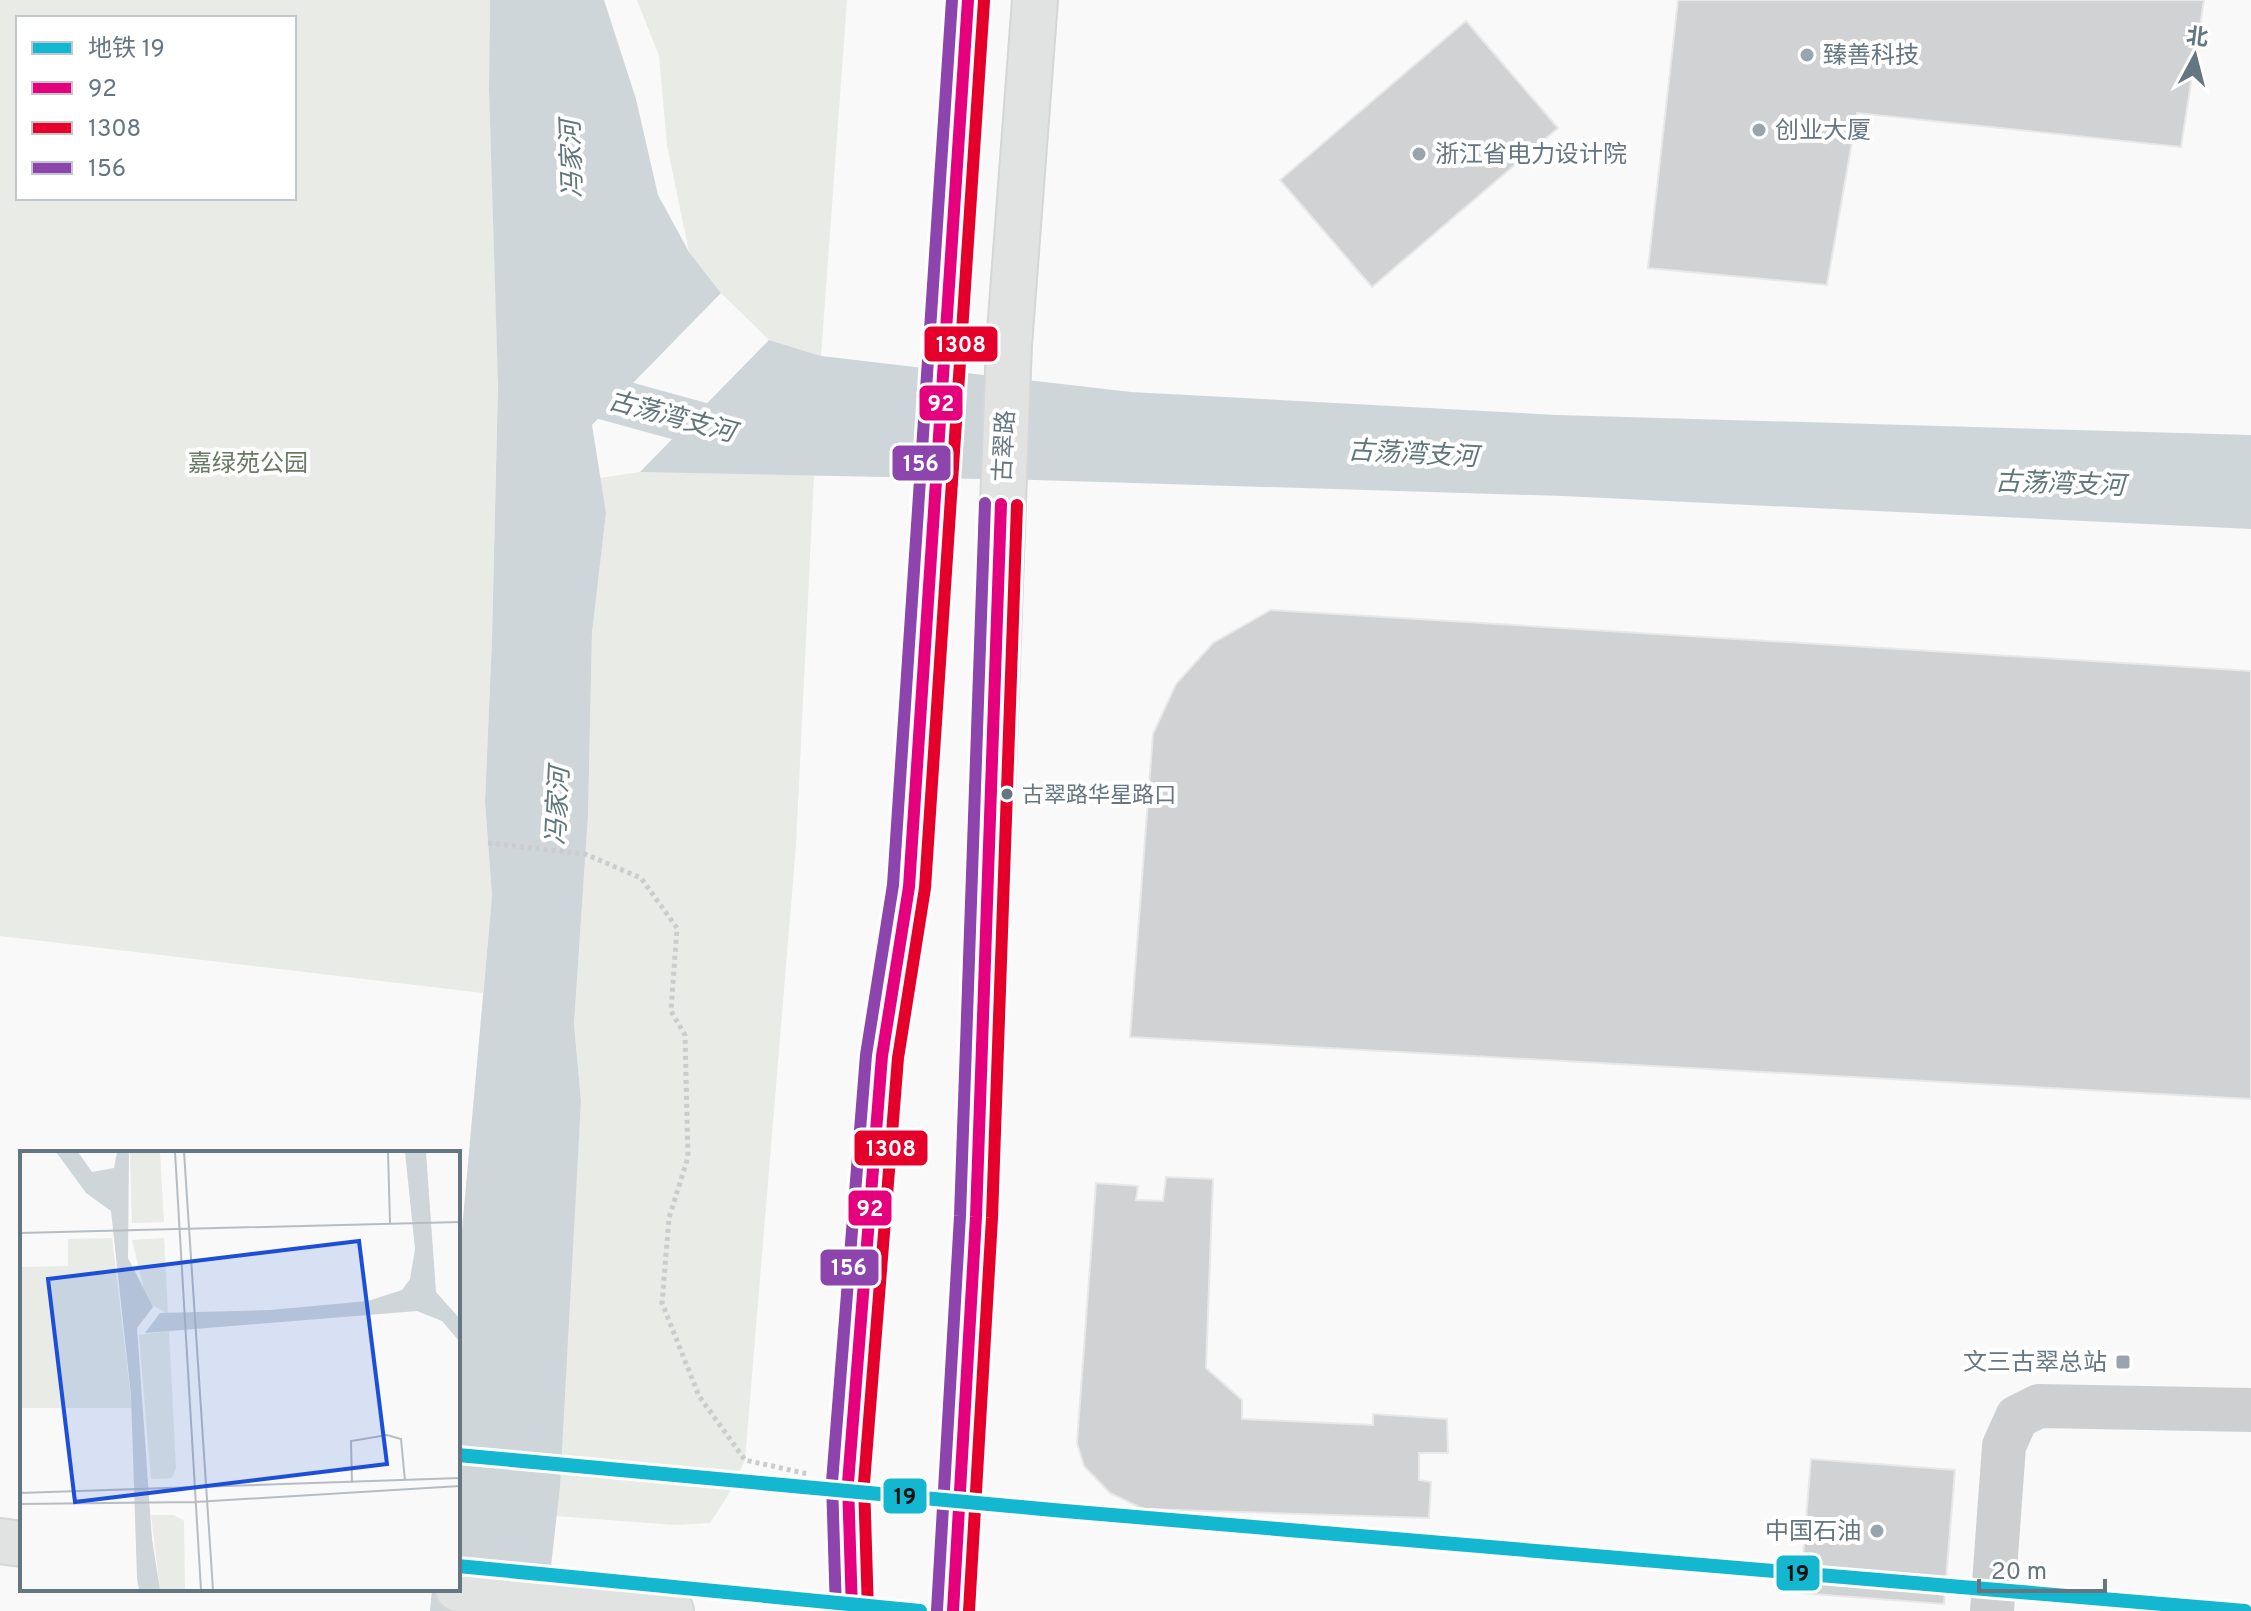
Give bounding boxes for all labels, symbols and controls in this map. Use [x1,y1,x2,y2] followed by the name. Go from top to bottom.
[16,16,296,200] legend
[2155,16,2235,96] north arrow
[2185,24,2210,53] text: 北
[88,35,165,65] text: 地铁 19
[1823,42,1919,72] place label: 臻善科技
[1798,46,1816,64] marker: 臻善科技
[88,75,117,105] text: 92
[555,114,591,198] water label: 冯家河
[88,115,141,145] text: 1308
[1775,117,1871,147] place label: 创业大厦
[1750,121,1768,139] marker: 创业大厦
[1435,141,1627,171] place label: 浙江省电力设计院
[1410,145,1428,163] marker: 浙江省电力设计院
[88,155,126,185] text: 156
[923,325,999,363] line badge: 1308
[936,333,986,360] text: 1308
[918,384,964,422] line badge: 92
[604,386,743,452] water label: 古荡湾支河
[928,392,954,419] text: 92
[989,409,1023,483] street label: 古翠路
[1347,436,1484,476] water label: 古荡湾支河
[891,444,952,482] line badge: 156
[188,450,308,480] park label: 嘉绿苑公园
[903,452,939,479] text: 156
[1994,467,2130,504] water label: 古荡湾支河
[541,761,578,846] water label: 冯家河
[1022,783,1176,810] place label: 古翠路华星路口
[999,786,1015,802] marker: 古翠路华星路口
[853,1129,929,1167] line badge: 1308
[866,1137,916,1164] text: 1308
[20,1151,460,1591] inset map
[847,1189,893,1227] line badge: 92
[857,1197,883,1224] text: 92
[819,1248,880,1287] line badge: 156
[831,1256,867,1283] text: 156
[1963,1349,2107,1379] place label: 文三古翠总站
[2114,1353,2132,1371] marker: 文三古翠总站
[882,1477,928,1515] line badge: 19
[894,1485,916,1512] text: 19
[1765,1518,1861,1548] place label: 中国石油
[1868,1522,1886,1540] marker: 中国石油
[1979,1543,2105,1593] scale bar
[1775,1554,1821,1592] line badge: 19
[1991,1558,2047,1588] text: 20 m
[1787,1562,1809,1589] text: 19

